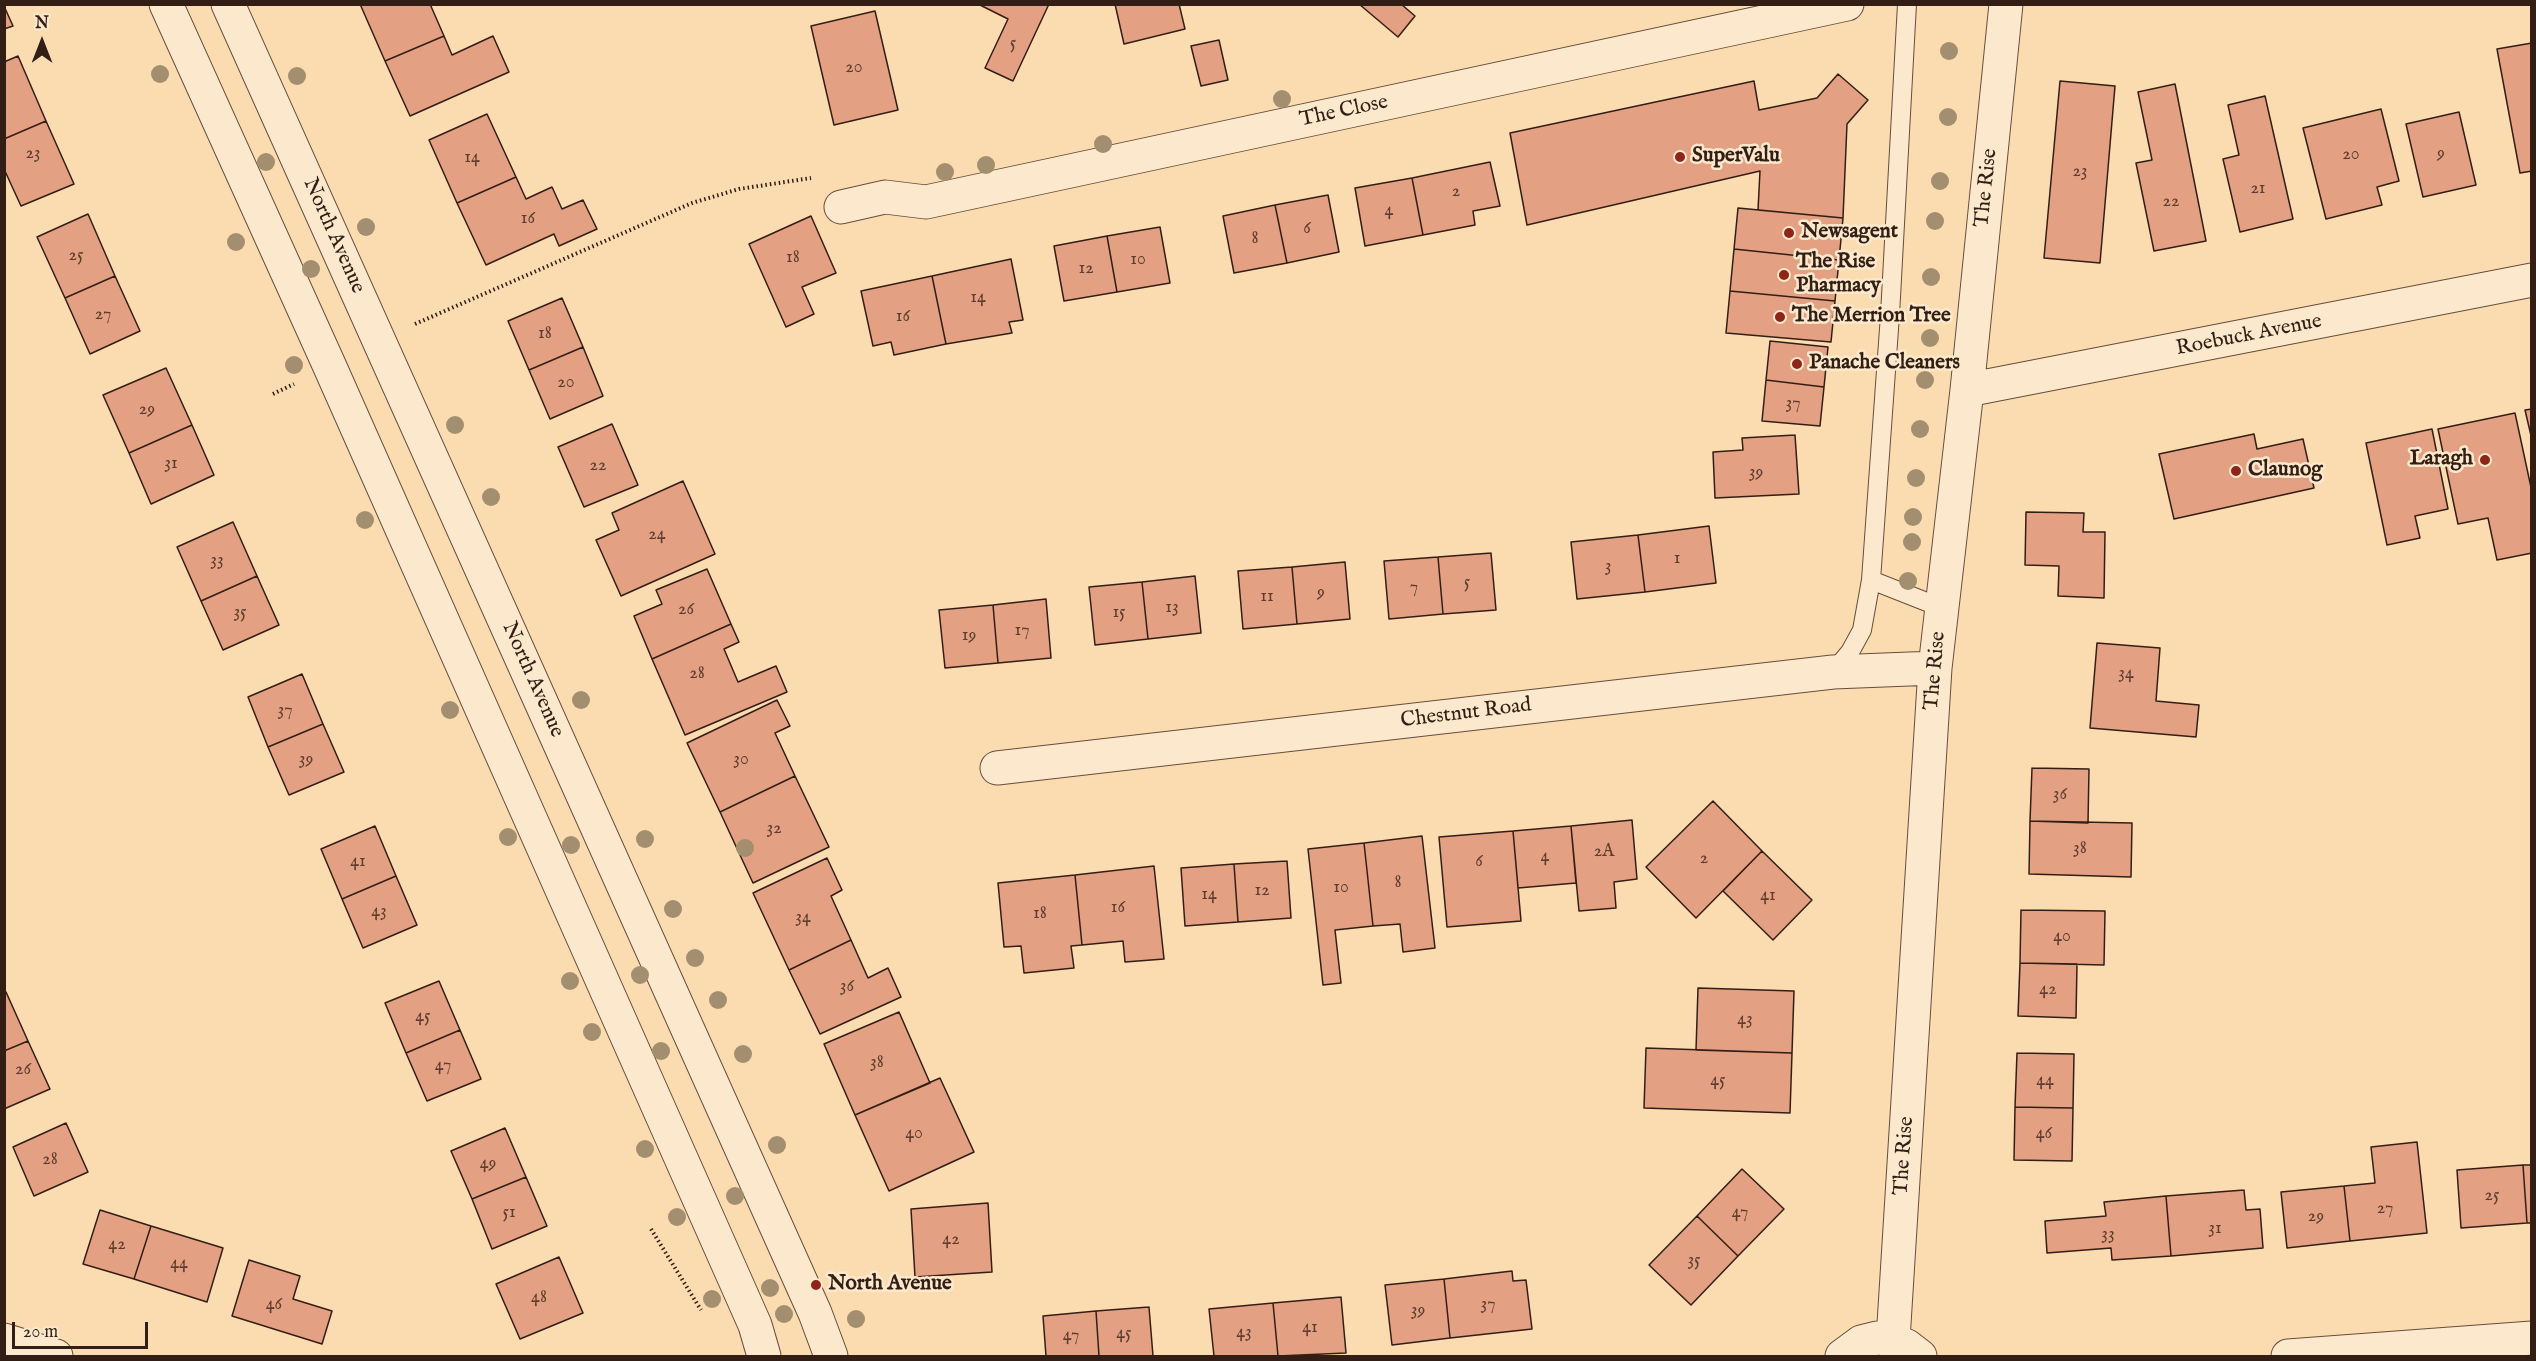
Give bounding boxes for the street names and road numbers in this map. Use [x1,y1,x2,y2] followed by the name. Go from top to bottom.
[1298,90,1390,134] street label: The Close
[1970,147,2004,229] street label: The Rise
[296,174,370,298] street label: North Avenue
[2174,310,2324,362] street label: Roebuck Avenue
[495,618,569,742] street label: North Avenue
[1920,630,1952,712] street label: The Rise
[1399,693,1533,735] street label: Chestnut Road
[1890,1116,1920,1196] street label: The Rise

